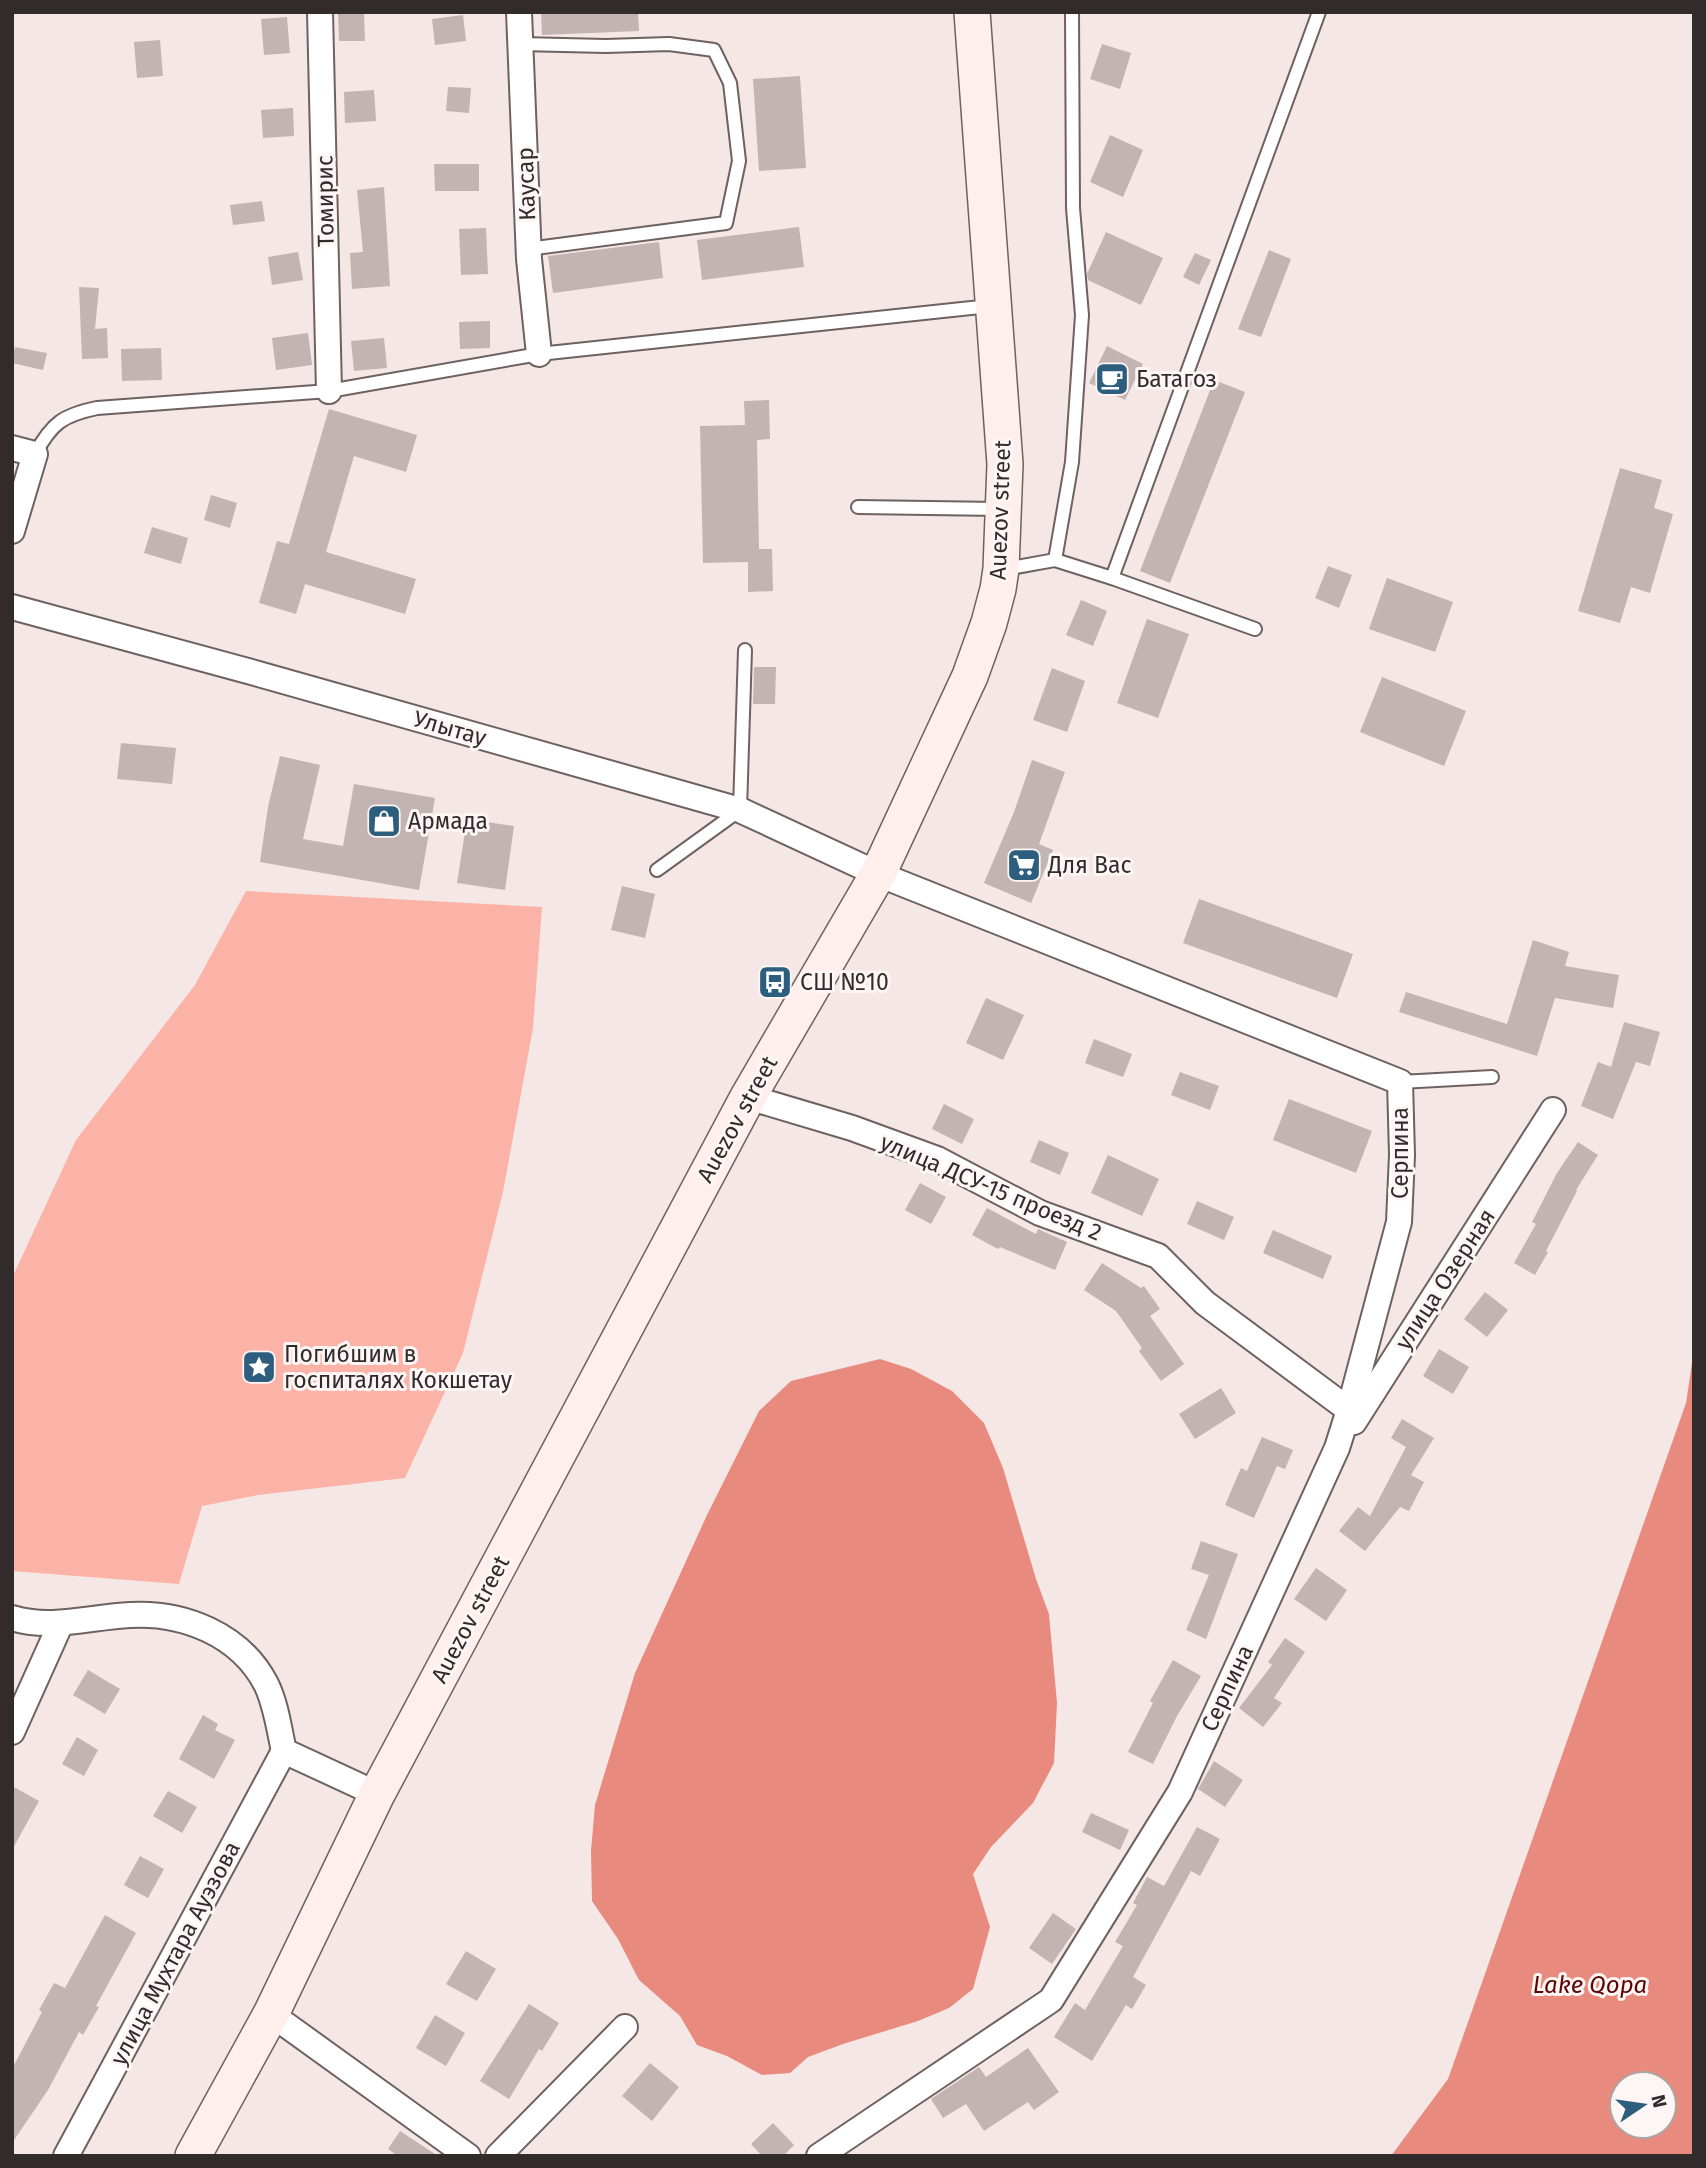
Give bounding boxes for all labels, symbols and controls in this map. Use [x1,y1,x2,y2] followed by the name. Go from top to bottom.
[511,147,541,221] street label: Каусар
[310,155,340,247] street label: Томирис
[1093,360,1131,398] cafe icon: Батагоз
[1136,365,1217,393] place label: Батагоз
[984,439,1016,581] street label: Auezov street
[410,704,490,752] street label: Улытау
[365,802,403,840] shop icon: Армада
[408,807,488,835] place label: Армада
[1005,846,1043,884] supermarket icon: Для Вас
[1047,851,1132,879] place label: Для Вас
[756,963,794,1001] bus stop icon: СШ №10
[800,968,889,996] place label: СШ №10
[691,1050,784,1187] street label: Auezov street
[1386,1107,1414,1199] street label: Серпина
[876,1128,1106,1246] street label: улица ДСУ-15 проезд 2
[1389,1203,1501,1355] street label: улица Озерная
[284,1340,513,1394] place label: Погибшим в госпиталях Кокшетау
[240,1348,278,1386] place icon: Погибшим в госпиталях Кокшетау
[425,1550,516,1687] street label: Auezov street
[1195,1640,1259,1736] street label: Серпина
[104,1836,246,2070] street label: улица Мухтара Ауэзова
[1533,1971,1647,1999] water label: Lake Qopa
[1608,2070,1678,2140] north arrow
[1646,2093,1672,2110] text: N

